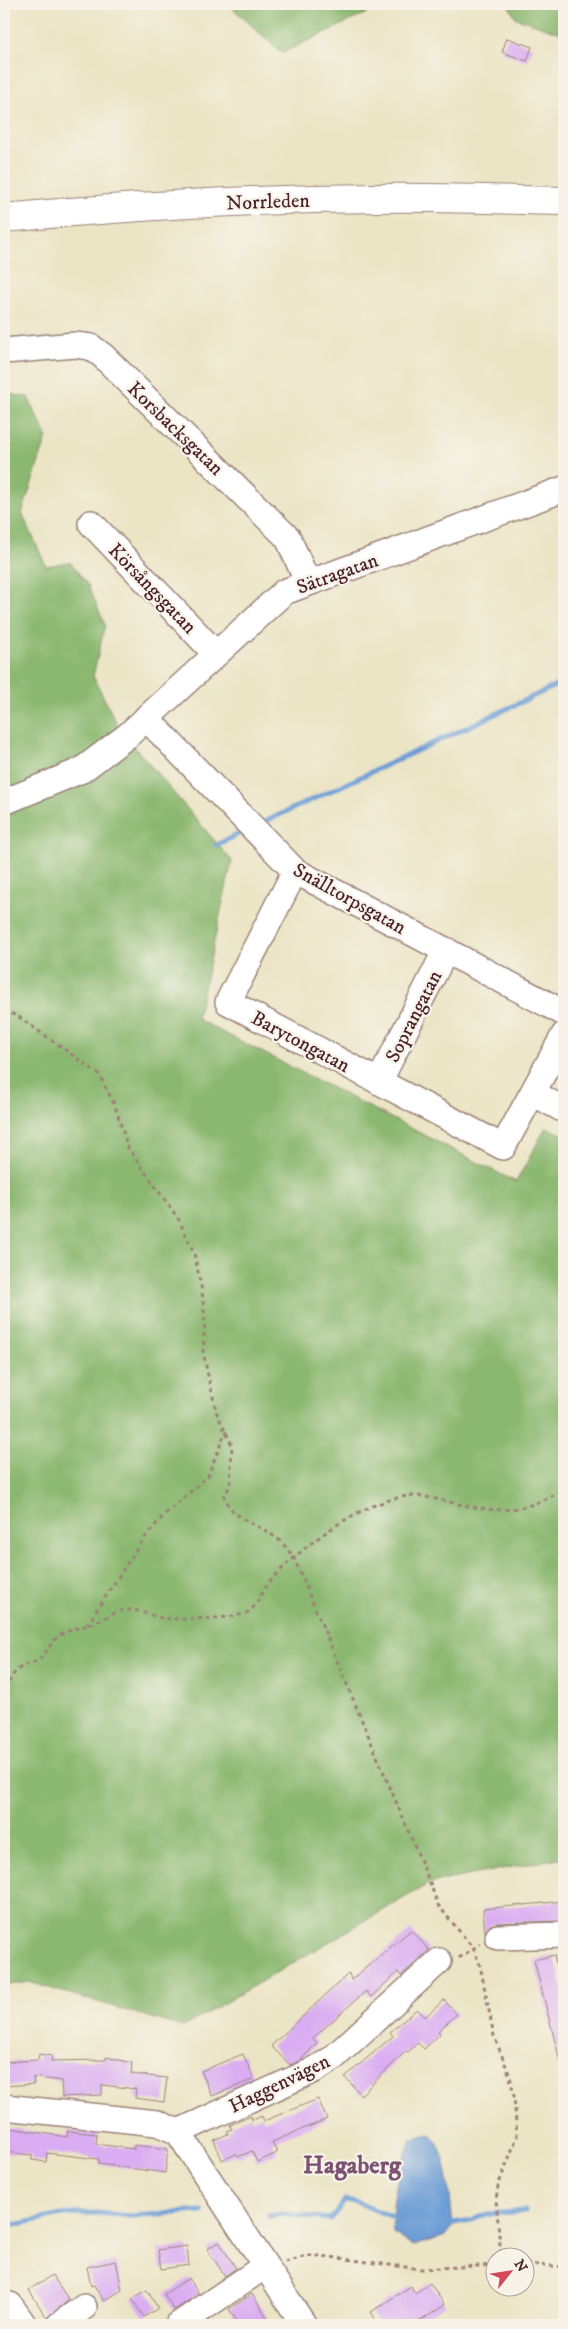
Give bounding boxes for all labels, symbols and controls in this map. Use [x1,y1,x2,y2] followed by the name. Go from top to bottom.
[226,189,311,216] street label: Norrleden
[122,377,229,482] street label: Korsbacksgatan
[102,538,202,640] street label: Körsångsgatan
[293,548,382,601] street label: Sätragatan
[288,858,411,941] street label: Snälltorpsgatan
[380,966,448,1067] street label: Soprangatan
[247,1006,354,1079] street label: Barytongatan
[225,2049,335,2120] street label: Haggenvägen
[303,2150,402,2181] district label: Hagaberg
[486,2246,536,2296] north arrow
[510,2257,531,2276] text: N

